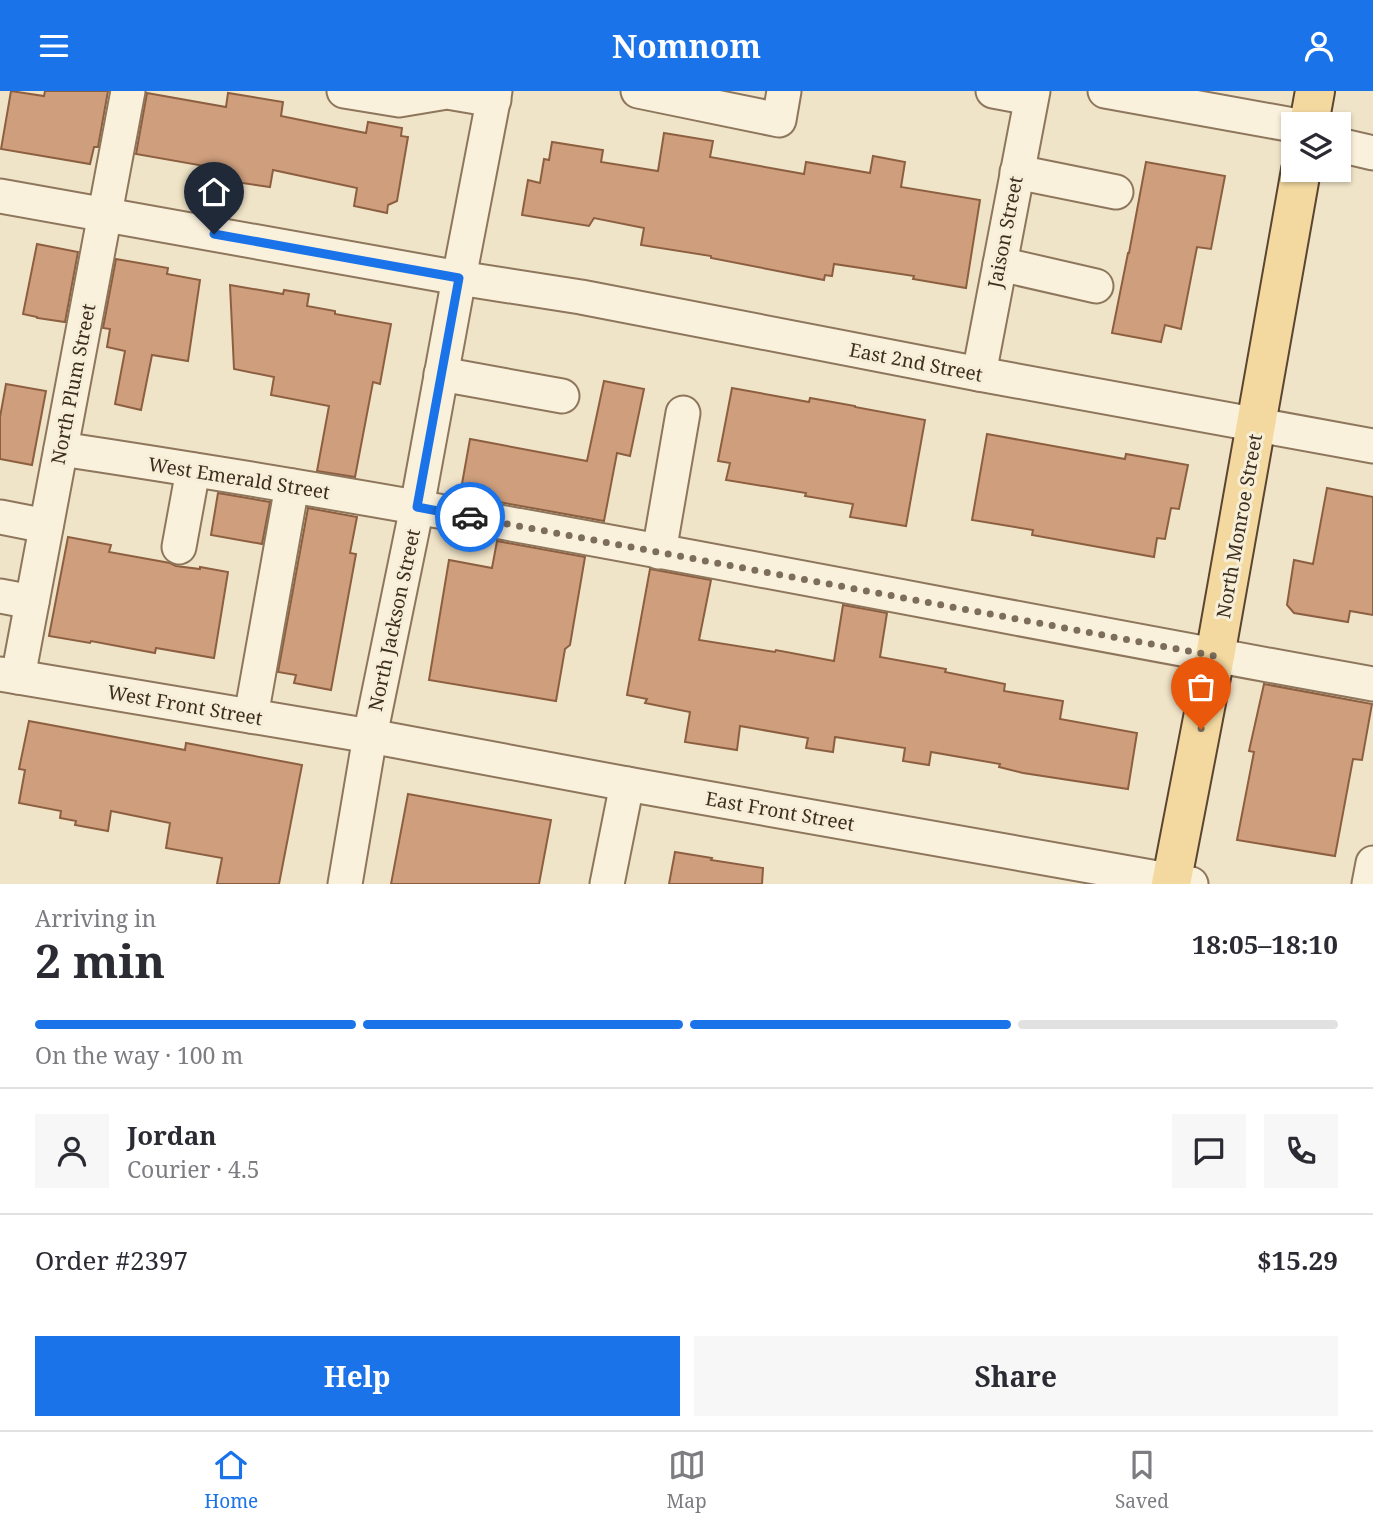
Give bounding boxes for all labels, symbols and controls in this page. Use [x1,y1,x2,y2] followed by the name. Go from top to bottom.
[612,24,761,67] text: Nomnom
[35,27,73,65] icon: menu
[1300,27,1338,65] icon: person
[1281,112,1351,182] map controls
[1281,112,1351,182] button: layers
[184,162,244,234] pin
[195,173,233,211] icon: home
[981,174,1029,291] street label: Jaison Street
[45,301,101,467] street label: North Plum Street
[847,336,985,388] street label: East 2nd Street
[1210,431,1268,620] street label: North Monroe Street
[146,451,332,505] street label: West Emerald Street
[435,482,505,552] courier
[451,498,489,536] icon: car
[362,526,426,714] street label: North Jackson Street
[1171,657,1231,729] pin
[1182,668,1220,706] icon: bag
[105,679,265,731] street label: West Front Street
[704,785,857,837] street label: East Front Street
[35,902,156,934] text: Arriving in
[1192,926,1338,962] text: 18:05–18:10
[35,929,165,991] text: 2 min
[35,1039,243,1071] text: On the way · 100 m
[35,1114,109,1188] button: person
[1172,1114,1246,1188] button: chat
[1264,1114,1338,1188] button: phone
[127,1117,217,1153] text: Jordan
[127,1153,260,1185] text: Courier · 4.5
[35,1242,188,1278] text: Order #2397
[1257,1242,1338,1278] text: $15.29
[35,1336,680,1416] button: Help
[694,1336,1338,1416] button: Share
[204,1446,258,1514] tab: Home
[667,1446,707,1514] tab: Map
[1115,1446,1169,1514] tab: Saved

